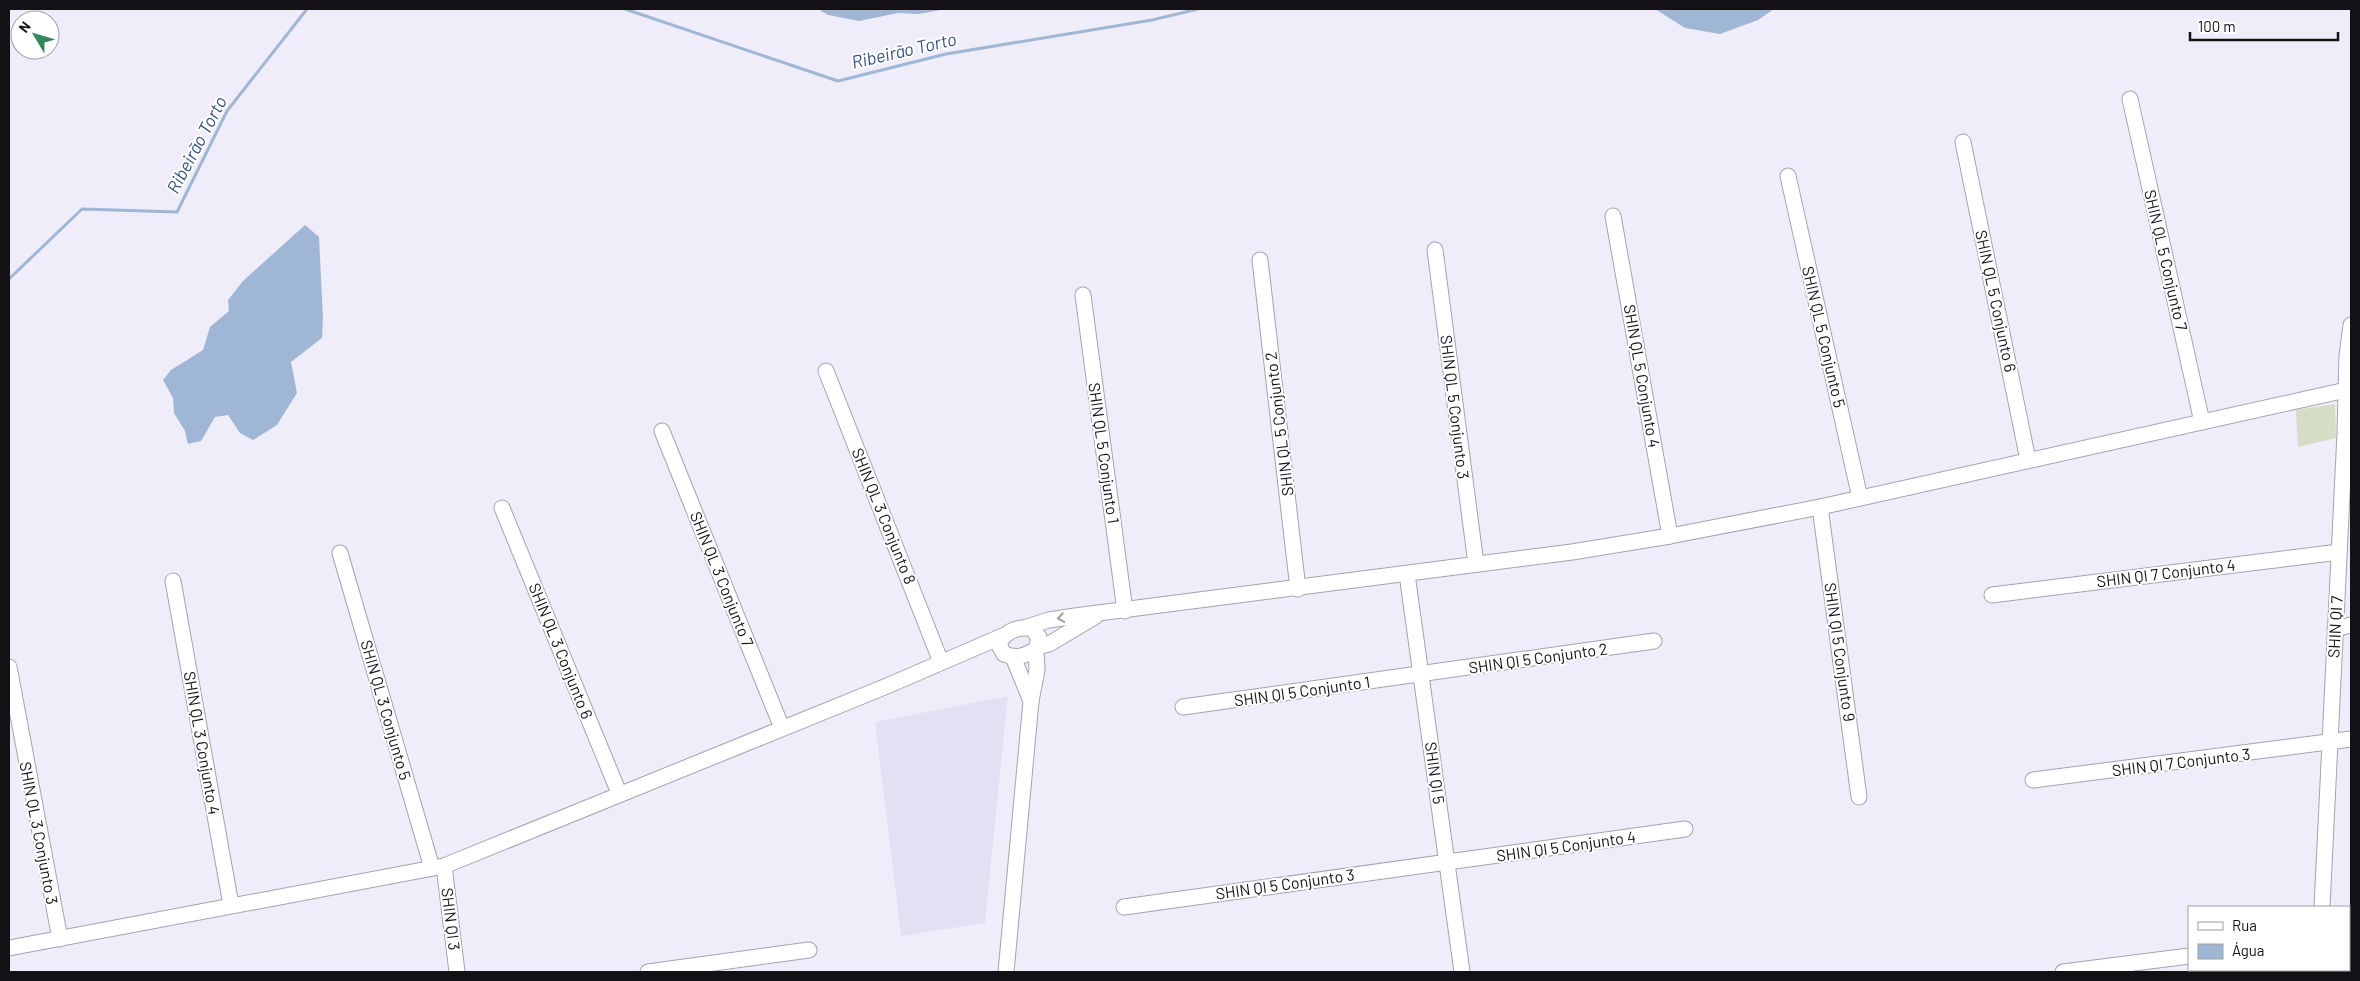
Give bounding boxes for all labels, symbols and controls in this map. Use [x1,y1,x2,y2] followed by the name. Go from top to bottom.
[10,10,60,60] north arrow
[2190,10,2338,42] scale bar
[2198,17,2236,35] text: 100 m
[15,18,34,36] text: N
[849,27,958,73] water label: Ribeirão Torto
[161,92,231,197] water label: Ribeirão Torto
[2141,188,2192,333] street label: SHIN QL 5 Conjunto 7
[1972,228,2021,374] street label: SHIN QL 5 Conjunto 6
[1799,264,1850,410] street label: SHIN QL 5 Conjunto 5
[1621,303,1664,449] street label: SHIN QL 5 Conjunto 4
[1437,334,1474,480] street label: SHIN QL 5 Conjunto 3
[1260,351,1297,497] street label: SHIN QL 5 Conjunto 2
[1085,381,1124,525] street label: SHIN QL 5 Conjunto 1
[849,445,920,587] street label: SHIN QL 3 Conjunto 8
[687,508,758,650] street label: SHIN QL 3 Conjunto 7
[2095,555,2236,590] street label: SHIN QI 7 Conjunto 4
[526,580,597,722] street label: SHIN QL 3 Conjunto 6
[1821,581,1860,723] street label: SHIN QI 5 Conjunto 9
[2323,595,2346,658] street label: SHIN QI 7
[1057,612,1065,623] one-way arrow
[357,638,416,782] street label: SHIN QL 3 Conjunto 5
[1467,638,1609,677] street label: SHIN QI 5 Conjunto 2
[181,670,224,816] street label: SHIN QL 3 Conjunto 4
[1233,672,1371,709] street label: SHIN QI 5 Conjunto 1
[1422,741,1449,805] street label: SHIN QI 5
[2111,744,2251,779] street label: SHIN QI 7 Conjunto 3
[16,760,63,906] street label: SHIN QL 3 Conjunto 3
[1495,826,1637,865] street label: SHIN QI 5 Conjunto 4
[1214,864,1356,903] street label: SHIN QI 5 Conjunto 3
[438,887,465,951] street label: SHIN QI 3
[2188,906,2350,971] legend
[2232,916,2257,934] text: Rua
[2232,941,2265,959] text: Água

